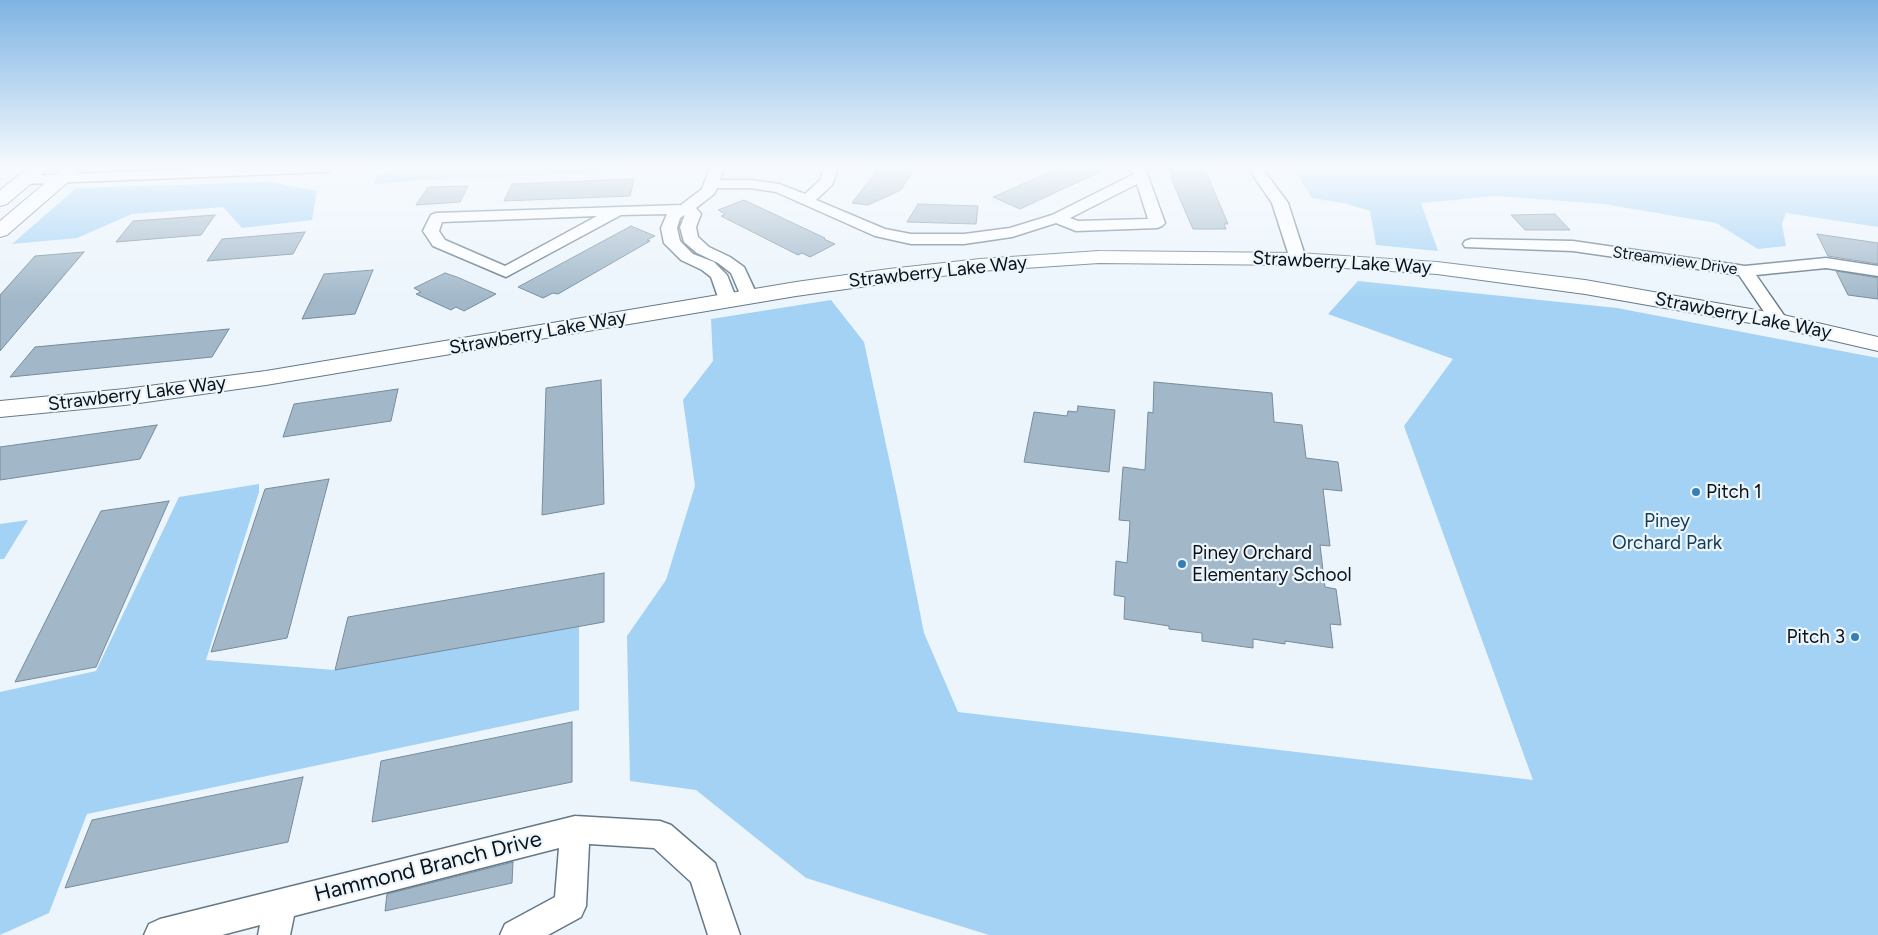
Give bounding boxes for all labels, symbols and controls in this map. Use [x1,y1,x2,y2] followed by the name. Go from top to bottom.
[1611,243,1739,279] street label: Streamview Drive
[1252,247,1432,279] street label: Strawberry Lake Way
[848,251,1028,293] street label: Strawberry Lake Way
[1653,288,1833,344] street label: Strawberry Lake Way
[448,306,628,360] street label: Strawberry Lake Way
[47,372,227,416] street label: Strawberry Lake Way
[1706,481,1762,503] place label: Pitch 1
[1690,486,1702,498] marker: Pitch 1
[1612,510,1722,554] park label: Piney Orchard Park
[1192,542,1352,586] place label: Piney Orchard Elementary School
[1176,558,1188,570] marker: Piney Orchard Elementary School
[1787,626,1845,648] place label: Pitch 3
[1849,631,1861,643] marker: Pitch 3
[312,826,544,908] street label: Hammond Branch Drive

